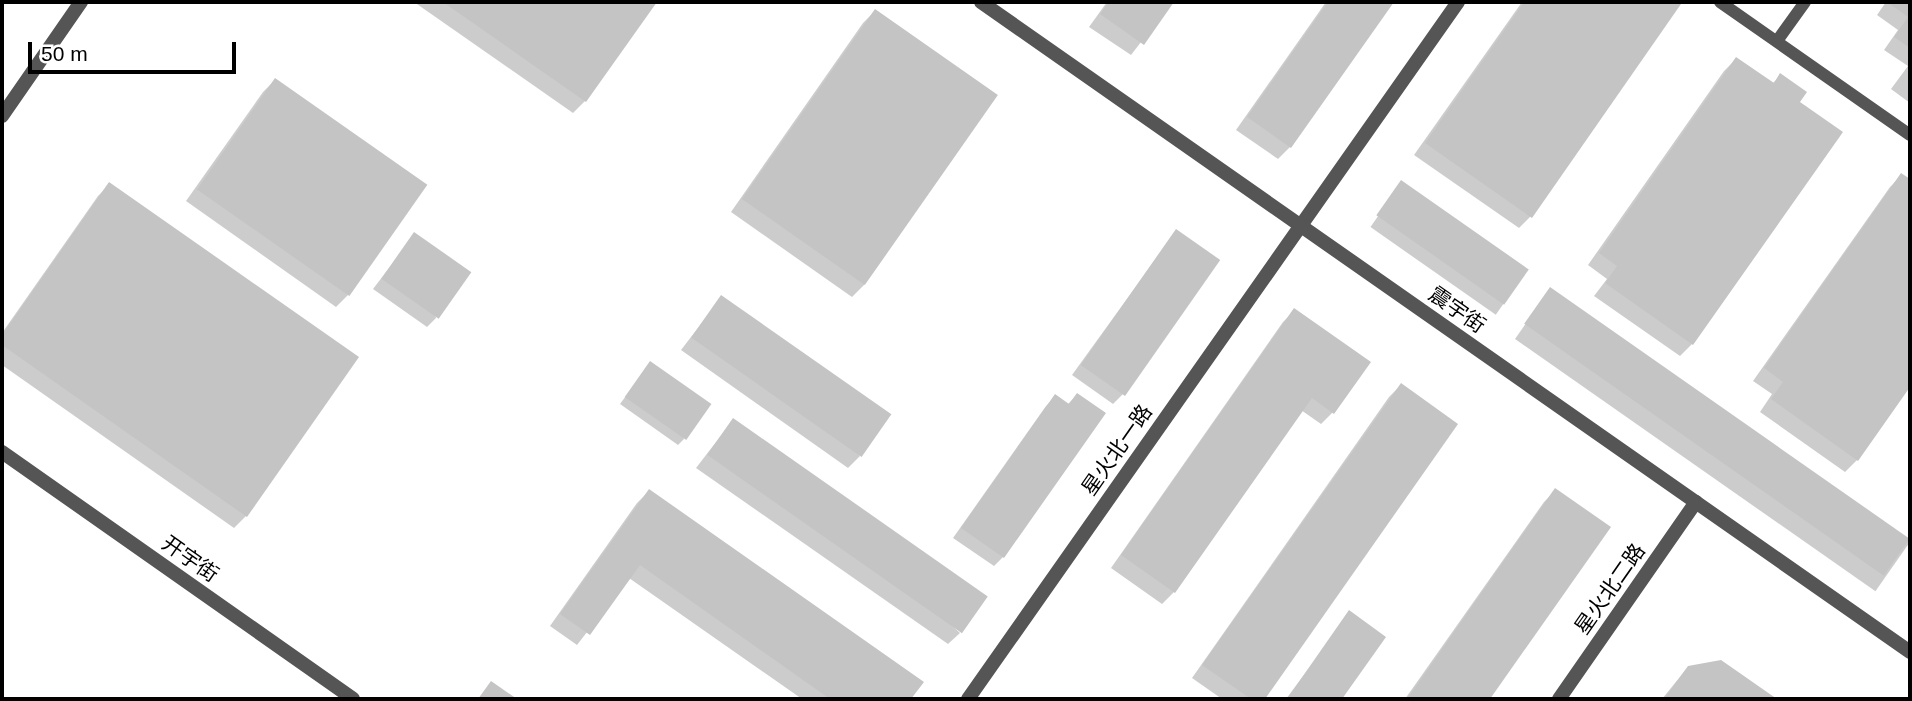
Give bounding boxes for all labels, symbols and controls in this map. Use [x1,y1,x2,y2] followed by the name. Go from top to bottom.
[32,28,240,72] scale bar
[41,42,88,65] text: 50 m
[1424,282,1490,338] street label: 震宇街
[1077,400,1157,500] street label: 星火北一路
[157,531,223,587] street label: 开宇街
[1570,539,1650,639] street label: 星火北二路

